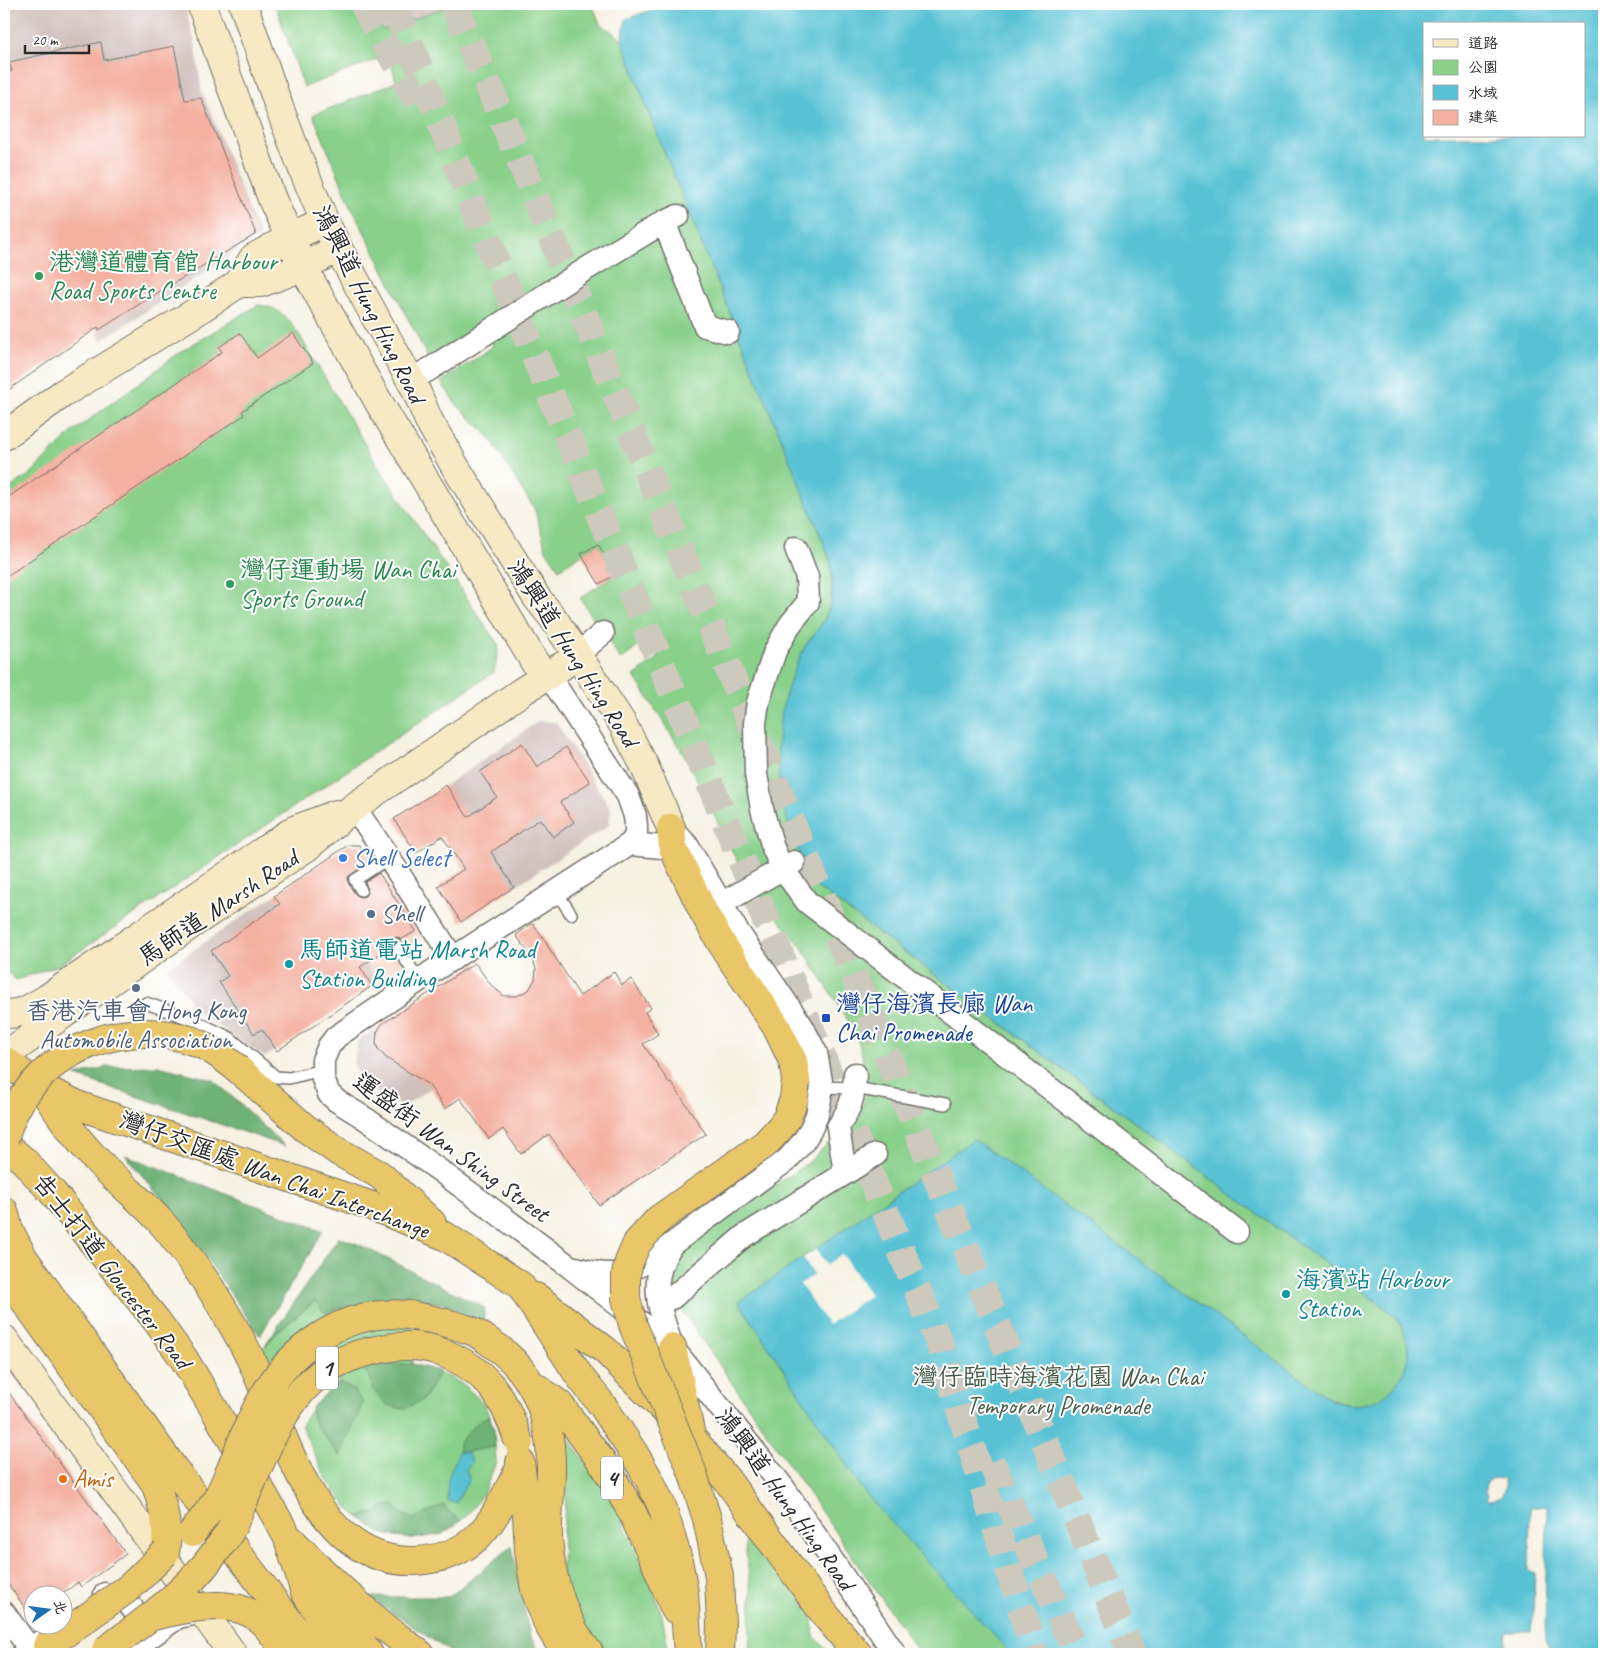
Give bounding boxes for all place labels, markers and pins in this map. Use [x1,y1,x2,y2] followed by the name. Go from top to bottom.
[49,246,279,307] place label: 港灣道體育館 Harbour Road Sports Centre
[33,270,45,282] marker: 港灣道體育館 Harbour Road Sports Centre
[240,554,459,615] place label: 灣仔運動場 Wan Chai Sports Ground
[224,578,236,590] marker: 灣仔運動場 Wan Chai Sports Ground
[353,842,453,874] place label: Shell Select
[337,852,349,864] marker: Shell Select
[381,898,427,930] place label: Shell
[365,908,377,920] marker: Shell
[299,934,539,995] place label: 馬師道電站 Marsh Road Station Building
[283,958,295,970] marker: 馬師道電站 Marsh Road Station Building
[130,982,142,994] marker: 香港汽車會 Hong Kong Automobile Association
[836,988,1033,1049] place label: 灣仔海濱長廊 Wan Chai Promenade
[26,995,247,1056] place label: 香港汽車會 Hong Kong Automobile Association
[820,1012,832,1024] marker: 灣仔海濱長廊 Wan Chai Promenade
[1296,1264,1451,1325] place label: 海濱站 Harbour Station
[1280,1288,1292,1300] marker: 海濱站 Harbour Station
[73,1463,115,1495] place label: Amis
[57,1473,69,1485] marker: Amis

